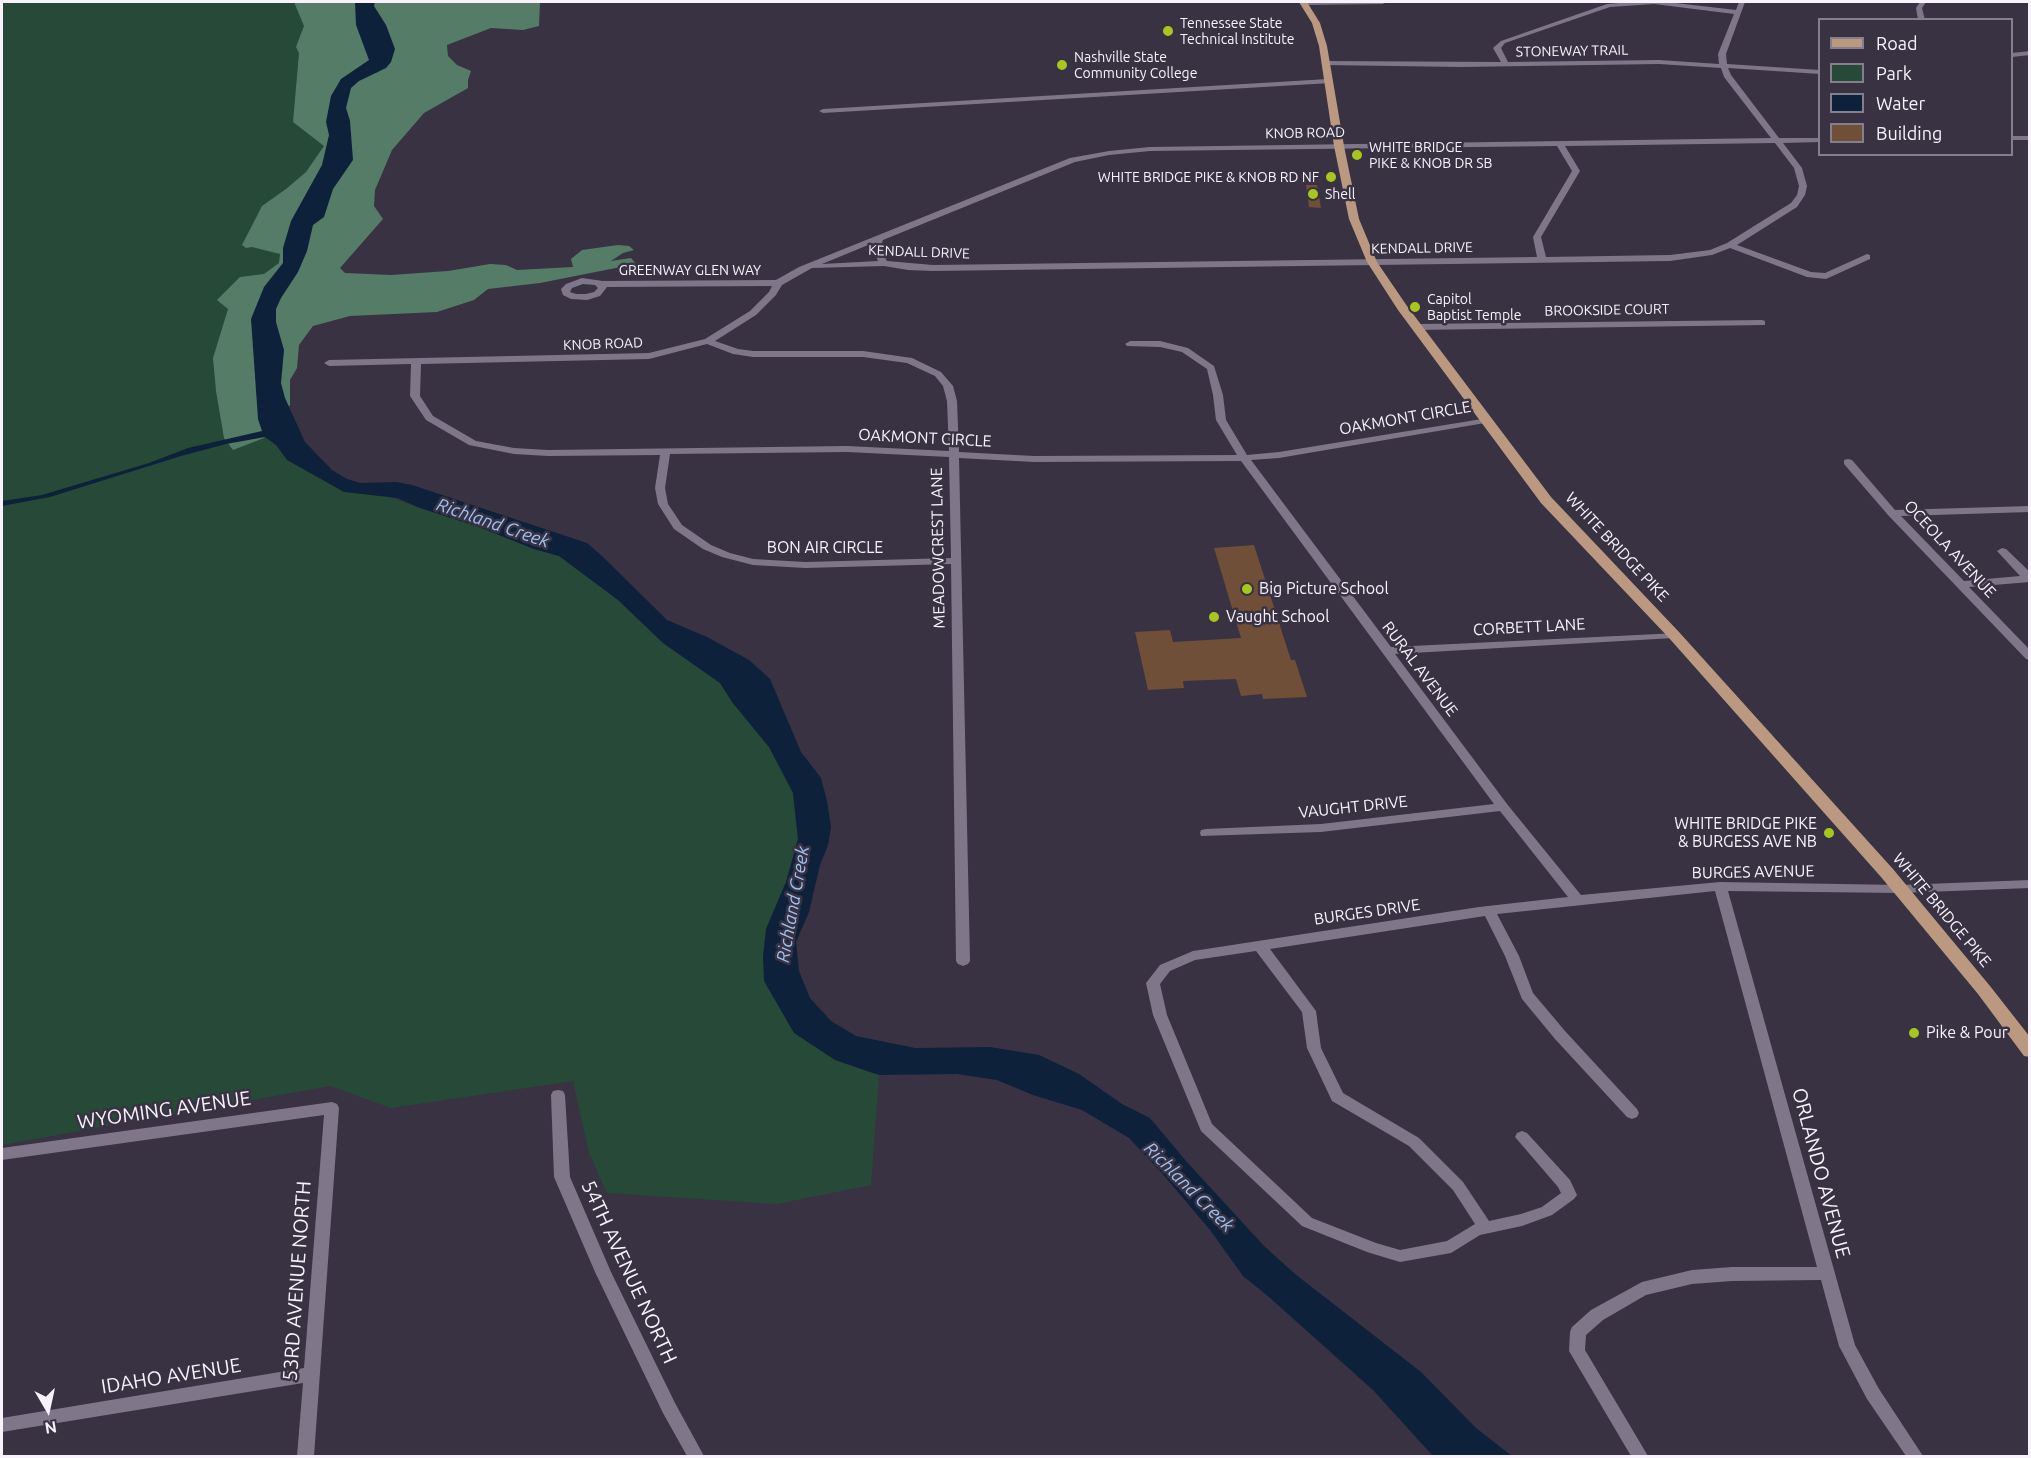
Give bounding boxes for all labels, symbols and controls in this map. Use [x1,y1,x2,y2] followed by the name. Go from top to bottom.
[1180,15,1295,48] place label: Tennessee State Technical Institute
[1818,18,2013,156] legend
[1161,24,1175,38] marker: Tennessee State Technical Institute
[1876,33,1918,53] text: Road
[1516,42,1628,60] street label: STONEWAY TRAIL
[1074,49,1197,82] place label: Nashville State Community College
[1055,58,1069,72] marker: Nashville State Community College
[1876,63,1912,83] text: Park
[1876,93,1925,113] text: Water
[1876,123,1942,143] text: Building
[1265,124,1345,142] street label: KNOB ROAD
[1369,139,1492,172] place label: WHITE BRIDGE PIKE & KNOB DR SB
[1350,148,1364,162] marker: WHITE BRIDGE PIKE & KNOB DR SB
[1098,169,1319,185] place label: WHITE BRIDGE PIKE & KNOB RD NF
[1324,170,1338,184] marker: WHITE BRIDGE PIKE & KNOB RD NF
[1325,186,1355,202] place label: Shell
[1306,187,1320,201] marker: Shell
[1371,239,1473,257] street label: KENDALL DRIVE
[868,242,970,262] street label: KENDALL DRIVE
[619,262,761,278] street label: GREENWAY GLEN WAY
[1427,291,1521,324] place label: Capitol Baptist Temple
[1408,300,1422,314] marker: Capitol Baptist Temple
[1544,301,1670,319] street label: BROOKSIDE COURT
[563,334,643,354] street label: KNOB ROAD
[1338,397,1472,439] street label: OAKMONT CIRCLE
[858,425,992,451] street label: OAKMONT CIRCLE
[927,467,949,629] street label: MEADOWCREST LANE
[1561,488,1673,606] street label: WHITE BRIDGE PIKE
[434,494,552,552] water label: Richland Creek
[1900,496,2000,602] street label: OCEOLA AVENUE
[767,538,883,558] street label: BON AIR CIRCLE
[1259,579,1389,599] place label: Big Picture School
[1240,582,1254,596] marker: Big Picture School
[1226,607,1329,627] place label: Vaught School
[1207,610,1221,624] marker: Vaught School
[1472,614,1586,640] street label: CORBETT LANE
[1378,618,1462,720] street label: RURAL AVENUE
[1298,792,1408,822] street label: VAUGHT DRIVE
[1674,814,1817,852] place label: WHITE BRIDGE PIKE & BURGESS AVE NB
[1822,826,1836,840] marker: WHITE BRIDGE PIKE & BURGESS AVE NB
[772,844,814,964] water label: Richland Creek
[1889,849,1995,971] street label: WHITE BRIDGE PIKE
[1692,861,1814,883] street label: BURGES AVENUE
[1313,895,1421,929] street label: BURGES DRIVE
[1926,1023,2008,1043] place label: Pike & Pour
[1907,1026,1921,1040] marker: Pike & Pour
[1787,1085,1855,1261] street label: ORLANDO AVENUE
[76,1086,252,1134] street label: WYOMING AVENUE
[1140,1138,1238,1236] water label: Richland Creek
[576,1177,682,1367] street label: 54TH AVENUE NORTH
[278,1180,316,1382] street label: 53RD AVENUE NORTH
[99,1353,243,1399] street label: IDAHO AVENUE
[18,1380,78,1440] north arrow
[44,1418,58,1438] text: N

